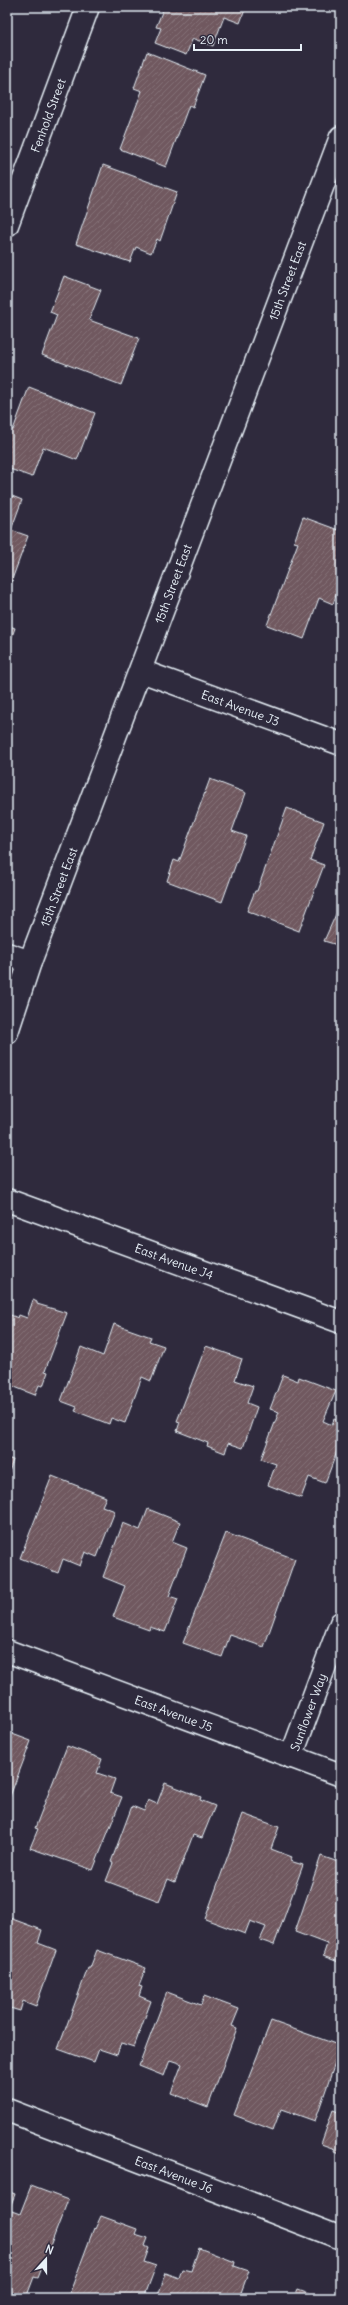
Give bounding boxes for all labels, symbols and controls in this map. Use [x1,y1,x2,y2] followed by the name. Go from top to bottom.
[194,26,301,52] scale bar
[200,32,228,47] text: 20 m
[27,76,68,154] street label: Fenhold Street
[265,239,309,322] street label: 15th Street East
[151,542,194,625] street label: 15th Street East
[199,686,282,729] street label: East Avenue J3
[37,845,80,929] street label: 15th Street East
[133,1240,216,1282] street label: East Avenue J4
[286,1671,329,1753] street label: Sunflower Way
[133,1692,215,1734] street label: East Avenue J5
[133,2152,215,2196] street label: East Avenue J6
[26,2239,66,2279] north arrow
[44,2242,56,2258] text: N

